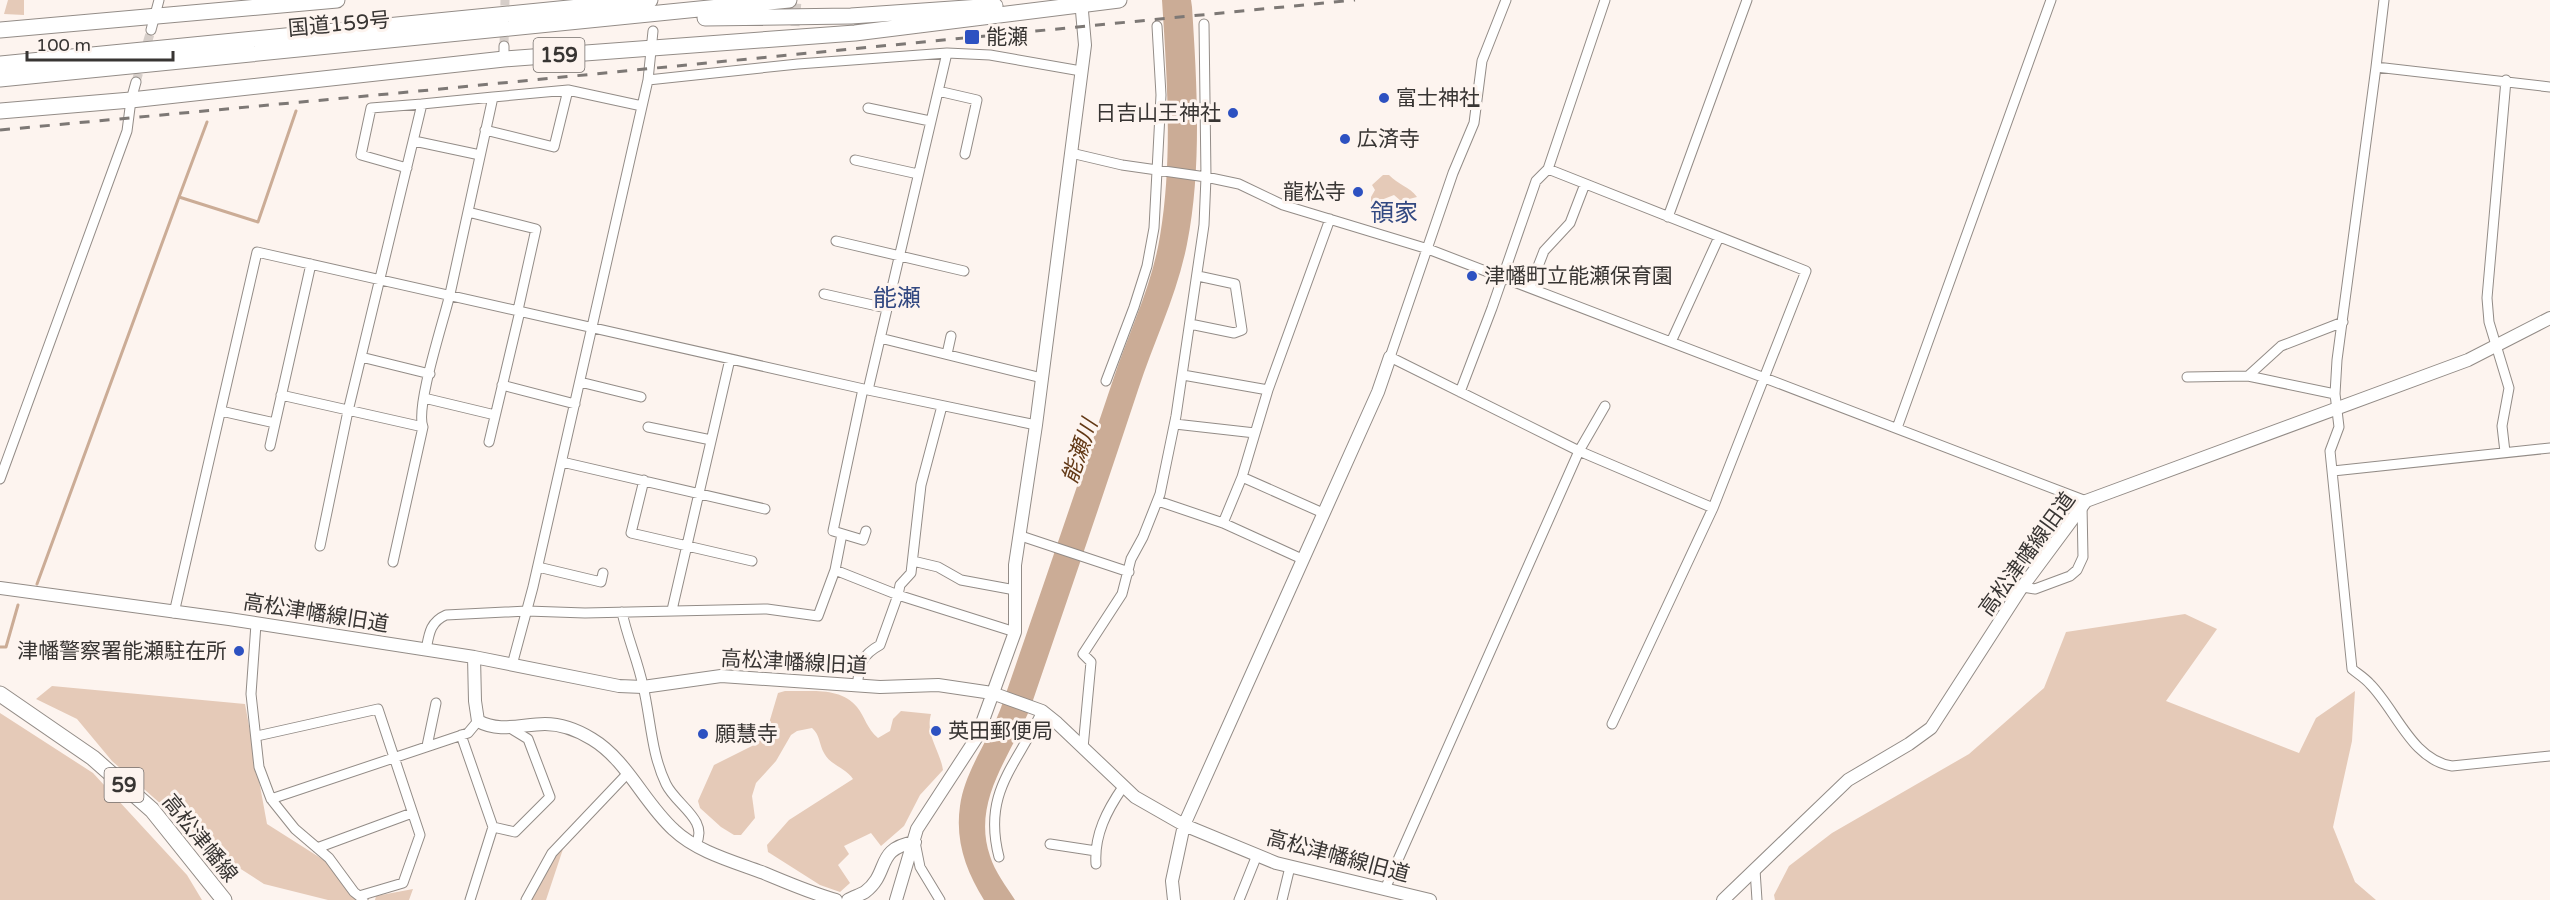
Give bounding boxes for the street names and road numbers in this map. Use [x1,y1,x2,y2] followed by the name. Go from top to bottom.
[287,8,391,41] street label: 国道159号
[534,38,584,72] road number: 159
[1974,487,2081,621] street label: 高松津幡線旧道
[241,590,390,637] street label: 高松津幡線旧道
[720,646,868,679] street label: 高松津幡線旧道
[104,768,144,802] road number: 59
[157,790,242,887] street label: 高松津幡線
[1264,825,1412,888] street label: 高松津幡線旧道

